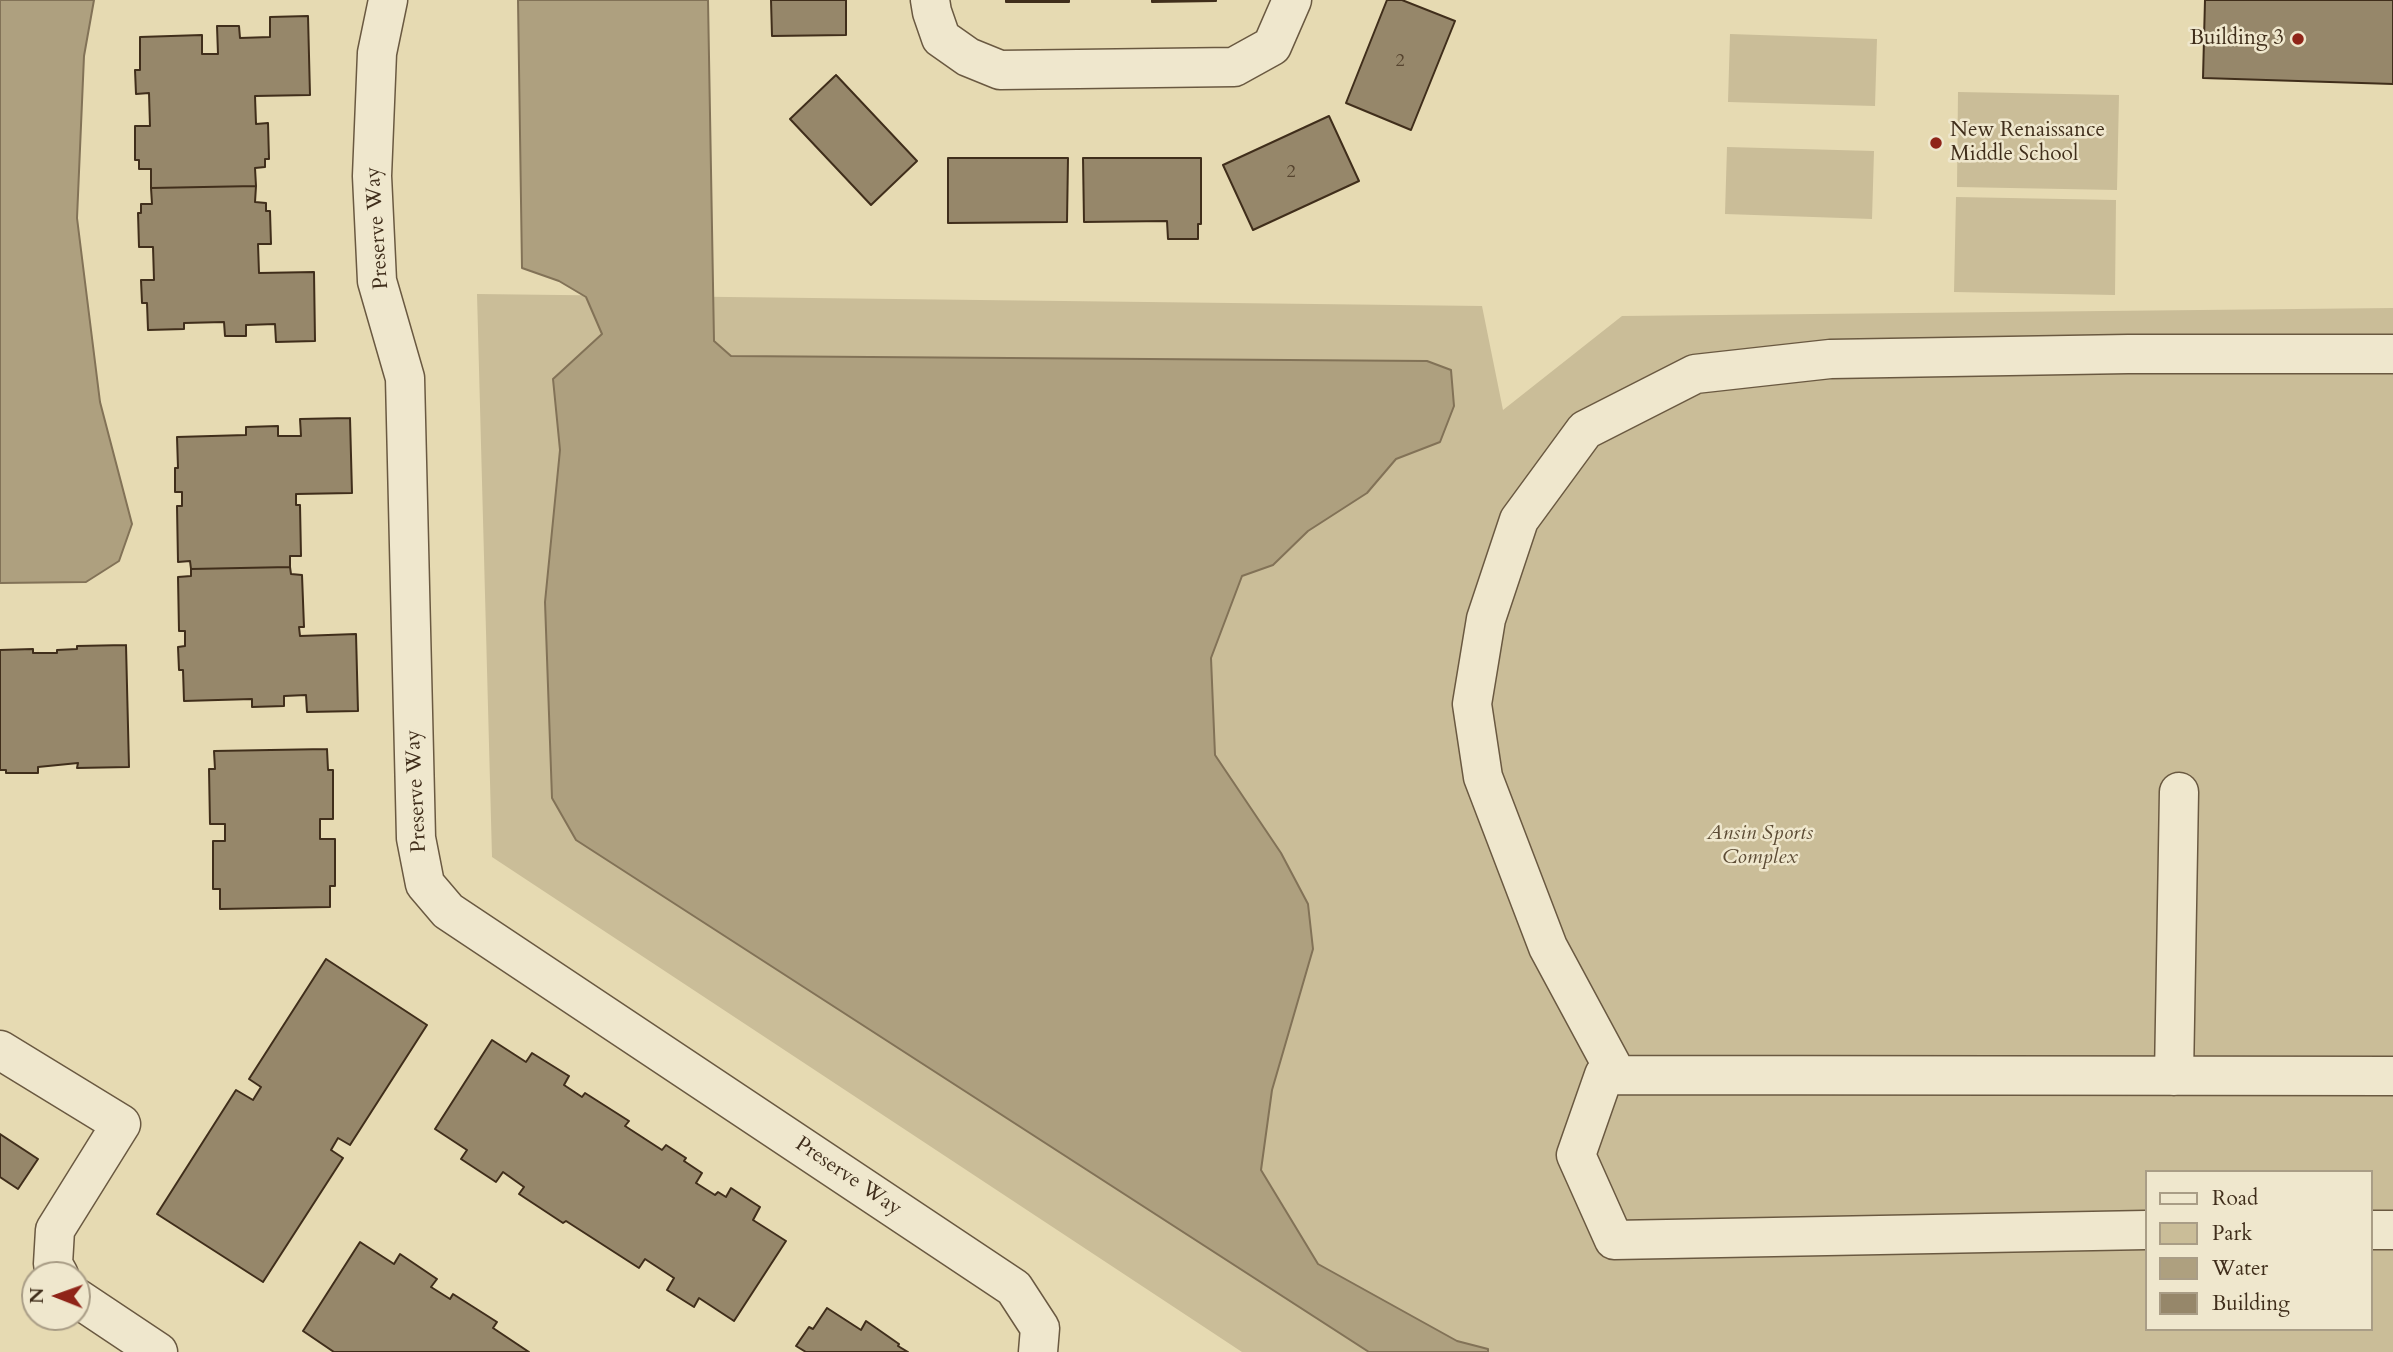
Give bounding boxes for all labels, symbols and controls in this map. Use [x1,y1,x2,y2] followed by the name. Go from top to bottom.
[2190,26,2284,52] place label: Building 3
[2290,31,2306,47] marker: Building 3
[1395,51,1405,73] house number: 2
[1950,118,2105,168] place label: New Renaissance Middle School
[1928,135,1944,151] marker: New Renaissance Middle School
[1286,162,1296,184] house number: 2
[361,166,395,290] street label: Preserve Way
[401,729,433,853] street label: Preserve Way
[1707,821,1813,871] park label: Ansin Sports Complex
[790,1132,906,1222] street label: Preserve Way
[2144,1170,2372,1331] legend
[2212,1184,2258,1213] text: Road
[2212,1219,2252,1248] text: Park
[2212,1254,2268,1283] text: Water
[21,1261,91,1331] north arrow
[24,1287,50,1304] text: N
[2212,1289,2290,1318] text: Building

